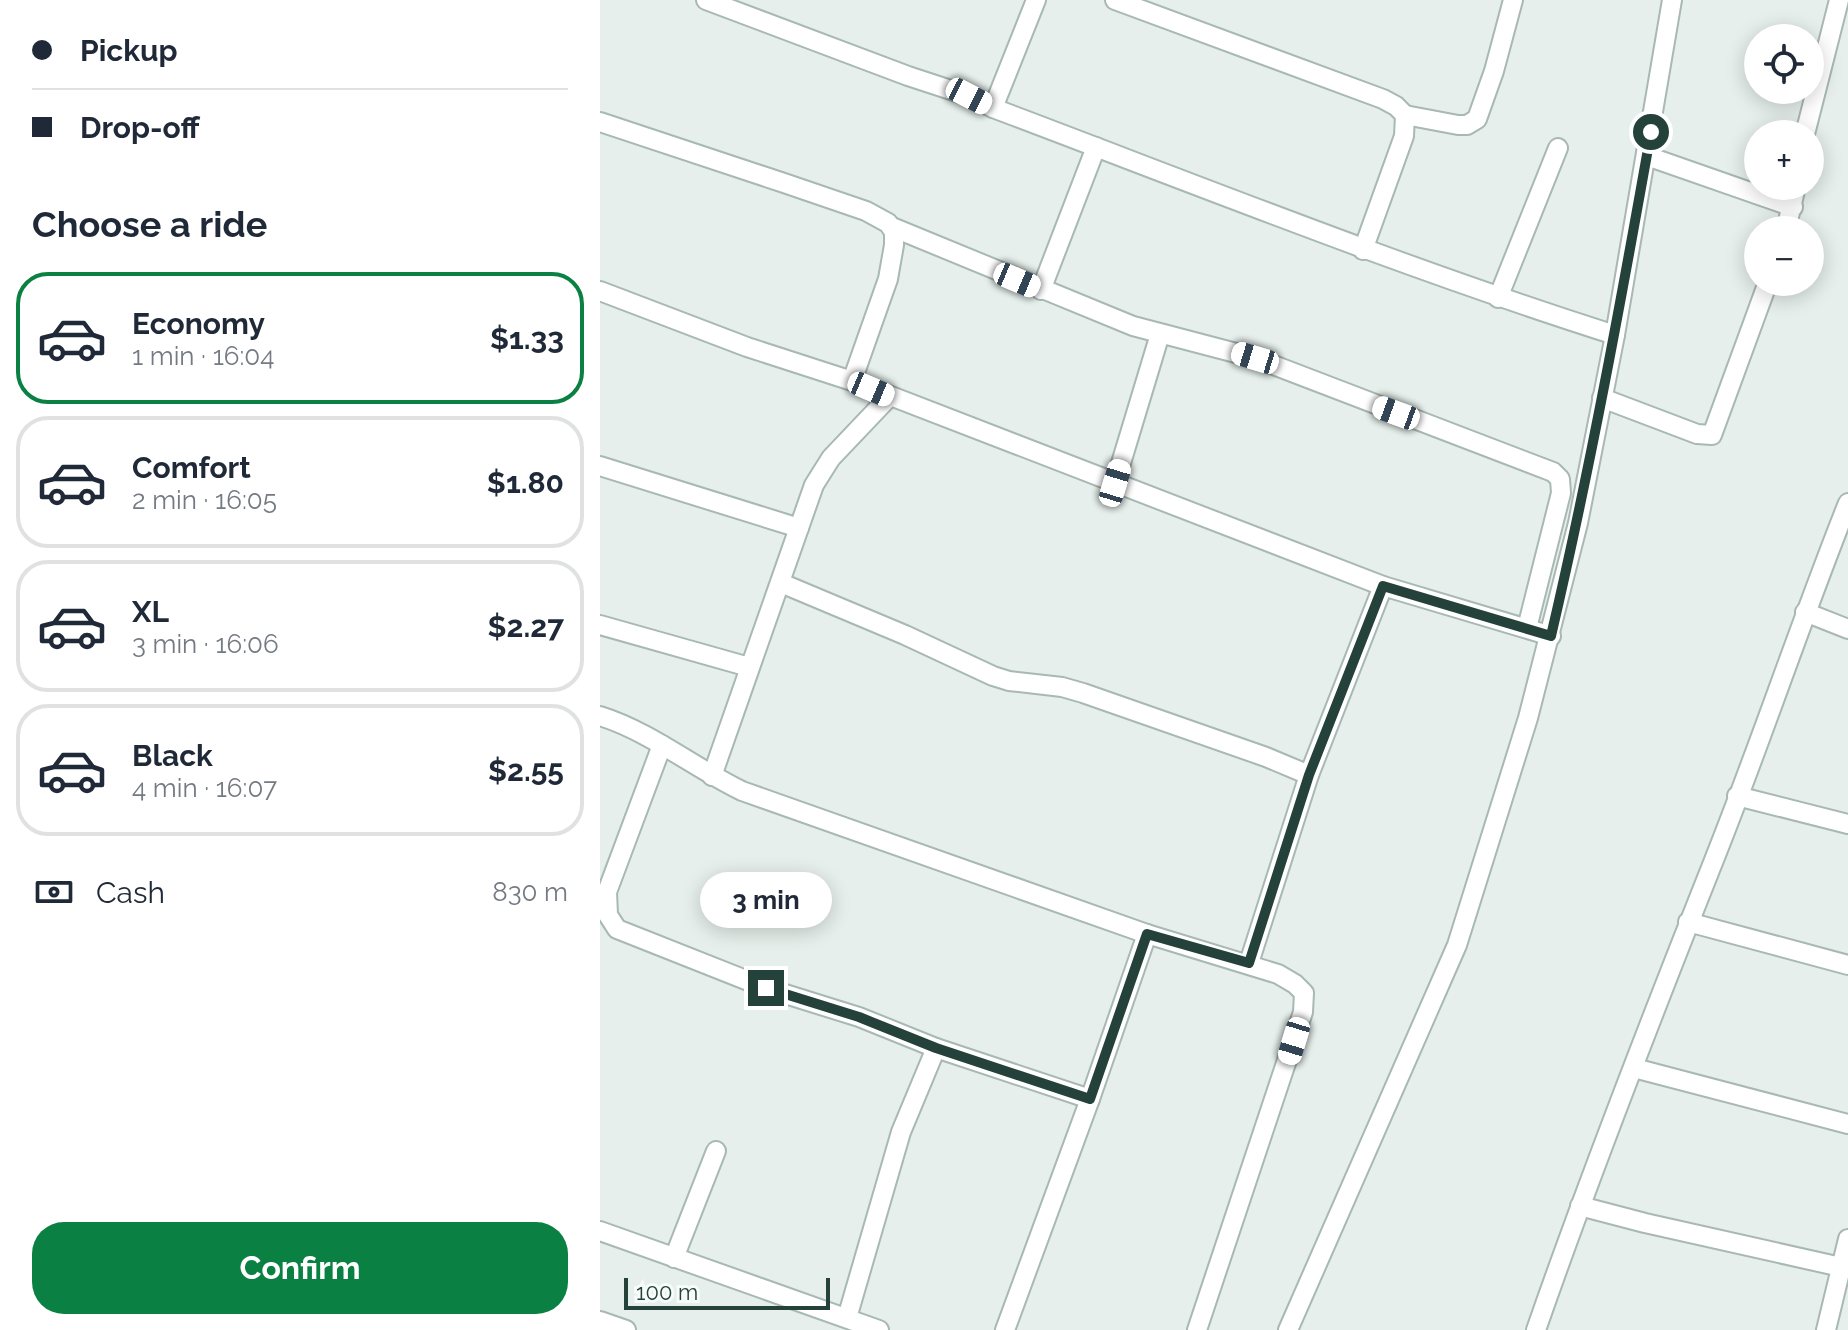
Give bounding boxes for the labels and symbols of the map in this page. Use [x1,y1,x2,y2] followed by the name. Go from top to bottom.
[942,74,996,118] car
[1633,114,1669,150] route start
[990,260,1044,300] car
[1229,340,1281,376] car
[844,369,898,409] car
[1369,394,1423,432] car
[1097,457,1133,509] car
[700,872,832,928] callout: 3 min
[748,970,784,1006] route end
[1276,1015,1312,1067] car
[624,1274,830,1310] scale bar

